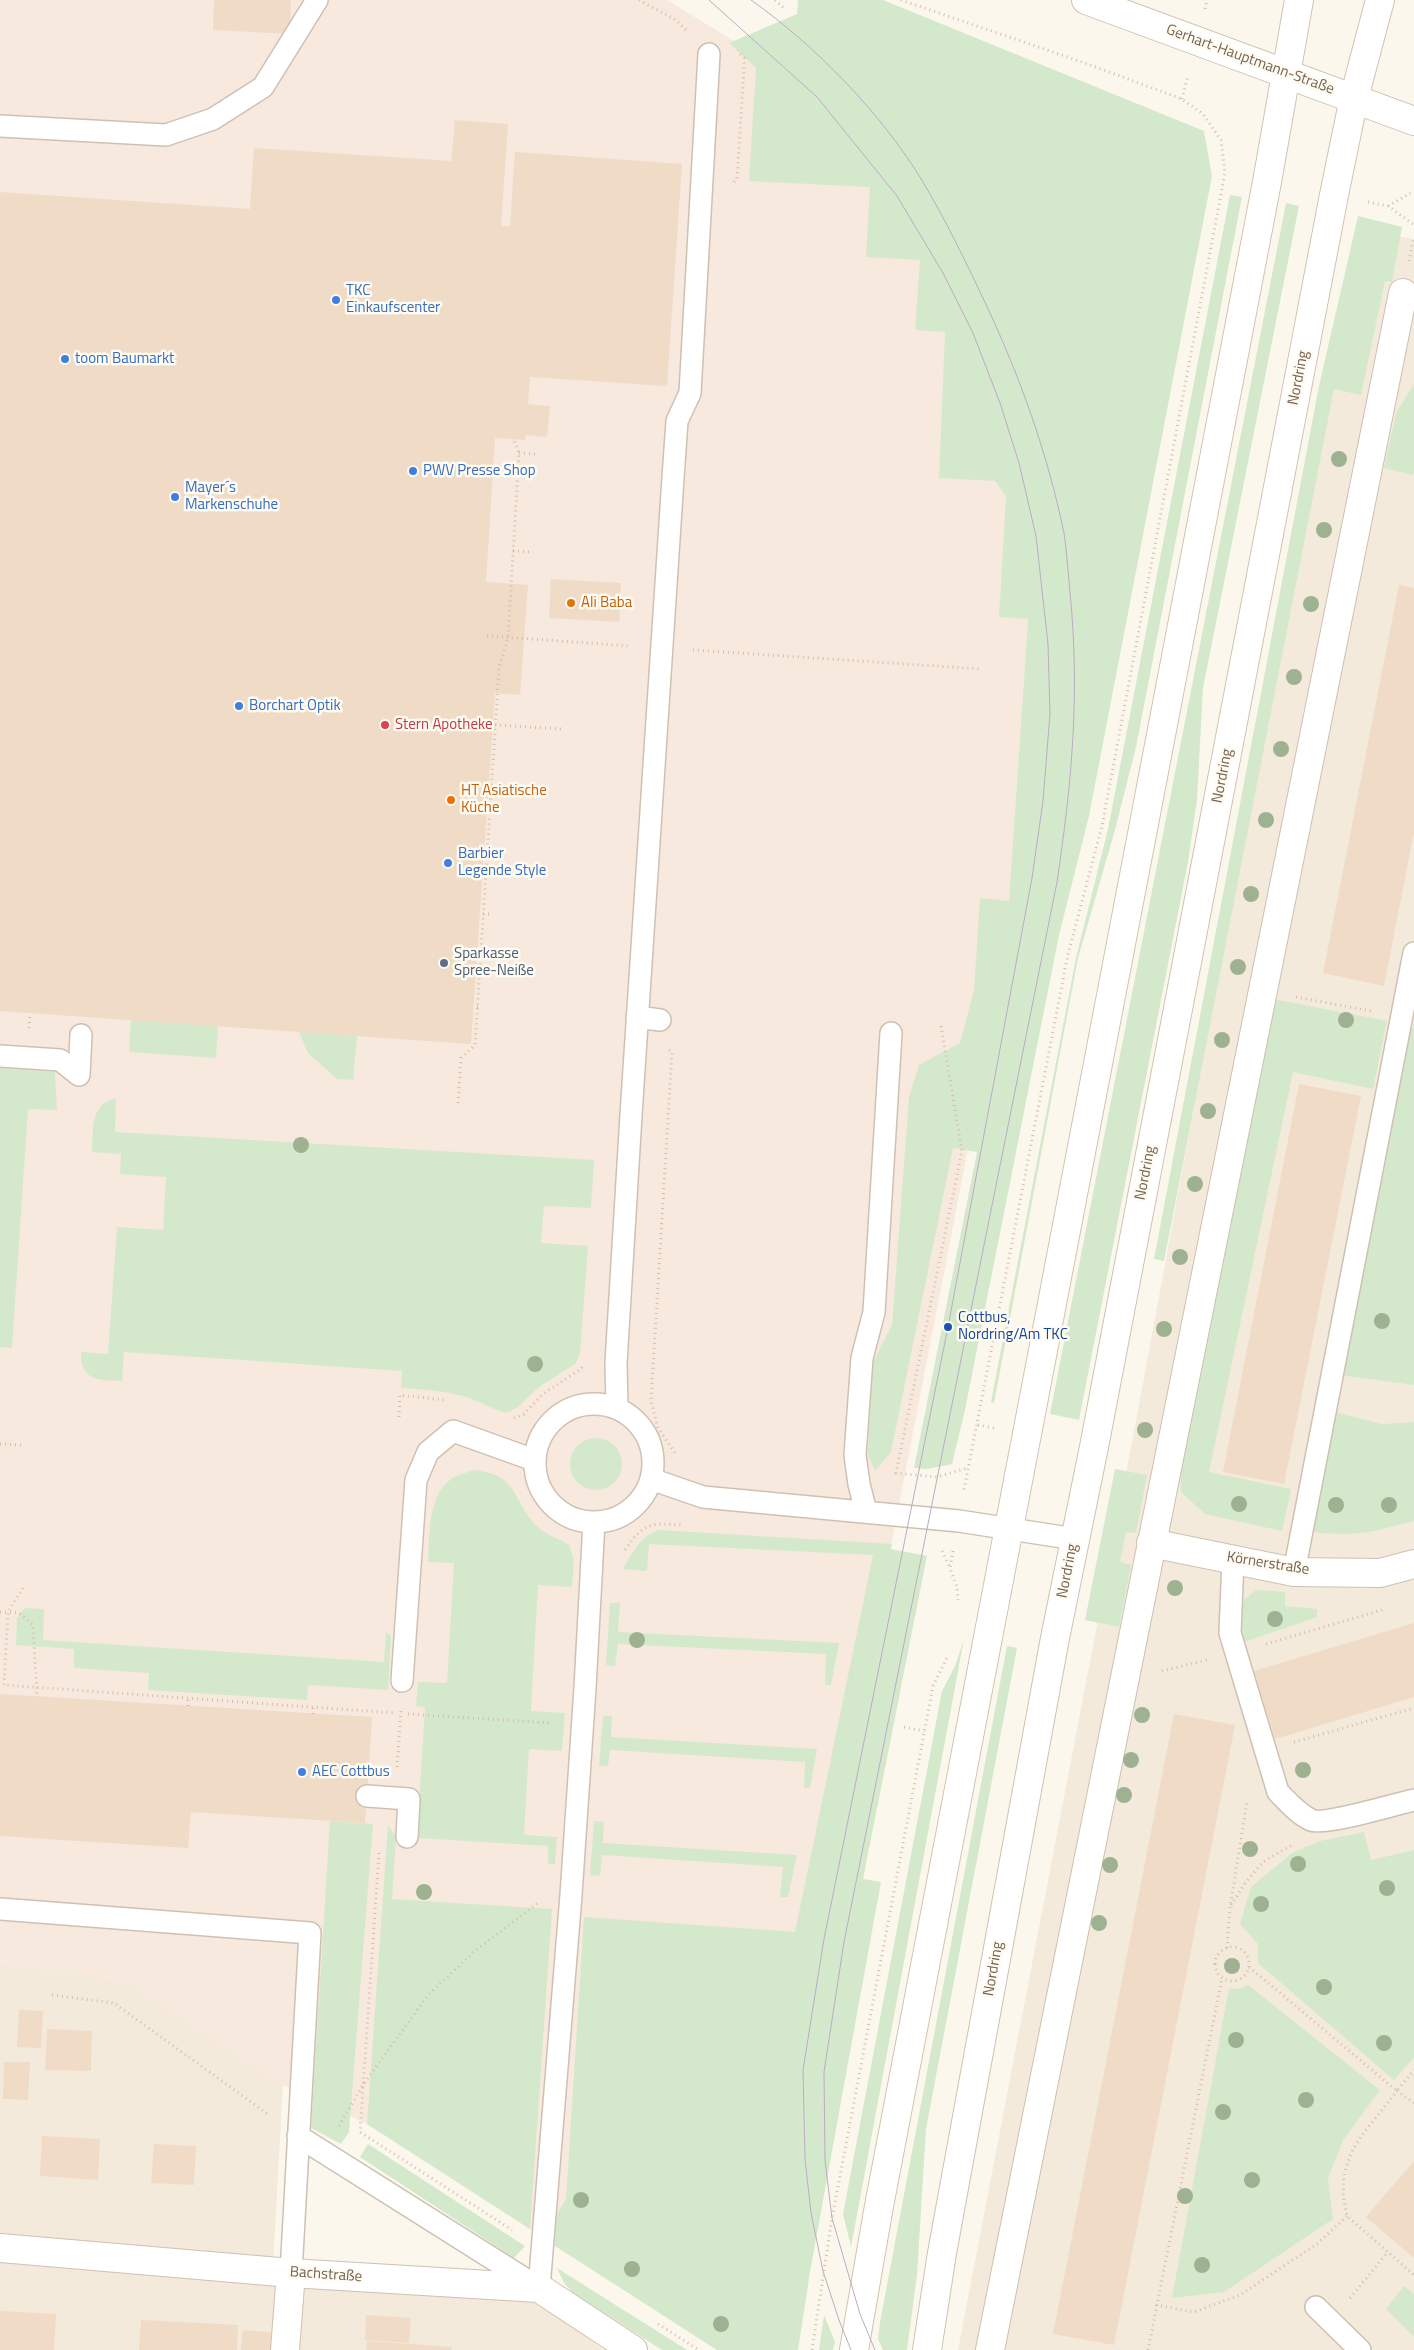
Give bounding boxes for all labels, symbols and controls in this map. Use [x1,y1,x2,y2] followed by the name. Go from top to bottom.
[1164,21,1336,99] street label: Gerhart-Hauptmann-Straße
[346,282,440,317] place label: TKC Einkaufscenter
[330,294,342,306] marker: TKC Einkaufscenter
[1285,349,1313,407] street label: Nordring
[75,350,174,368] place label: toom Baumarkt
[59,353,71,365] marker: toom Baumarkt
[423,462,536,480] place label: PWV Presse Shop
[407,465,419,477] marker: PWV Presse Shop
[185,479,278,514] place label: Mayer´s Markenschuhe
[169,491,181,503] marker: Mayer´s Markenschuhe
[581,594,632,612] place label: Ali Baba
[565,597,577,609] marker: Ali Baba
[249,697,341,715] place label: Borchart Optik
[233,700,245,712] marker: Borchart Optik
[395,716,493,734] place label: Stern Apotheke
[379,719,391,731] marker: Stern Apotheke
[1209,747,1237,805] street label: Nordring
[461,782,547,817] place label: HT Asiatische Küche
[445,794,457,806] marker: HT Asiatische Küche
[458,845,546,880] place label: Barbier Legende Style
[442,857,454,869] marker: Barbier Legende Style
[454,945,534,980] place label: Sparkasse Spree-Neiße
[438,957,450,969] marker: Sparkasse Spree-Neiße
[1132,1144,1160,1202] street label: Nordring
[958,1309,1068,1344] place label: Cottbus, Nordring/Am TKC
[942,1321,954,1333] marker: Cottbus, Nordring/Am TKC
[1054,1542,1082,1600] street label: Nordring
[1225,1549,1311,1579] street label: Körnerstraße
[312,1763,390,1781] place label: AEC Cottbus
[296,1766,308,1778] marker: AEC Cottbus
[980,1940,1008,1998] street label: Nordring
[289,2263,363,2287] street label: Bachstraße

